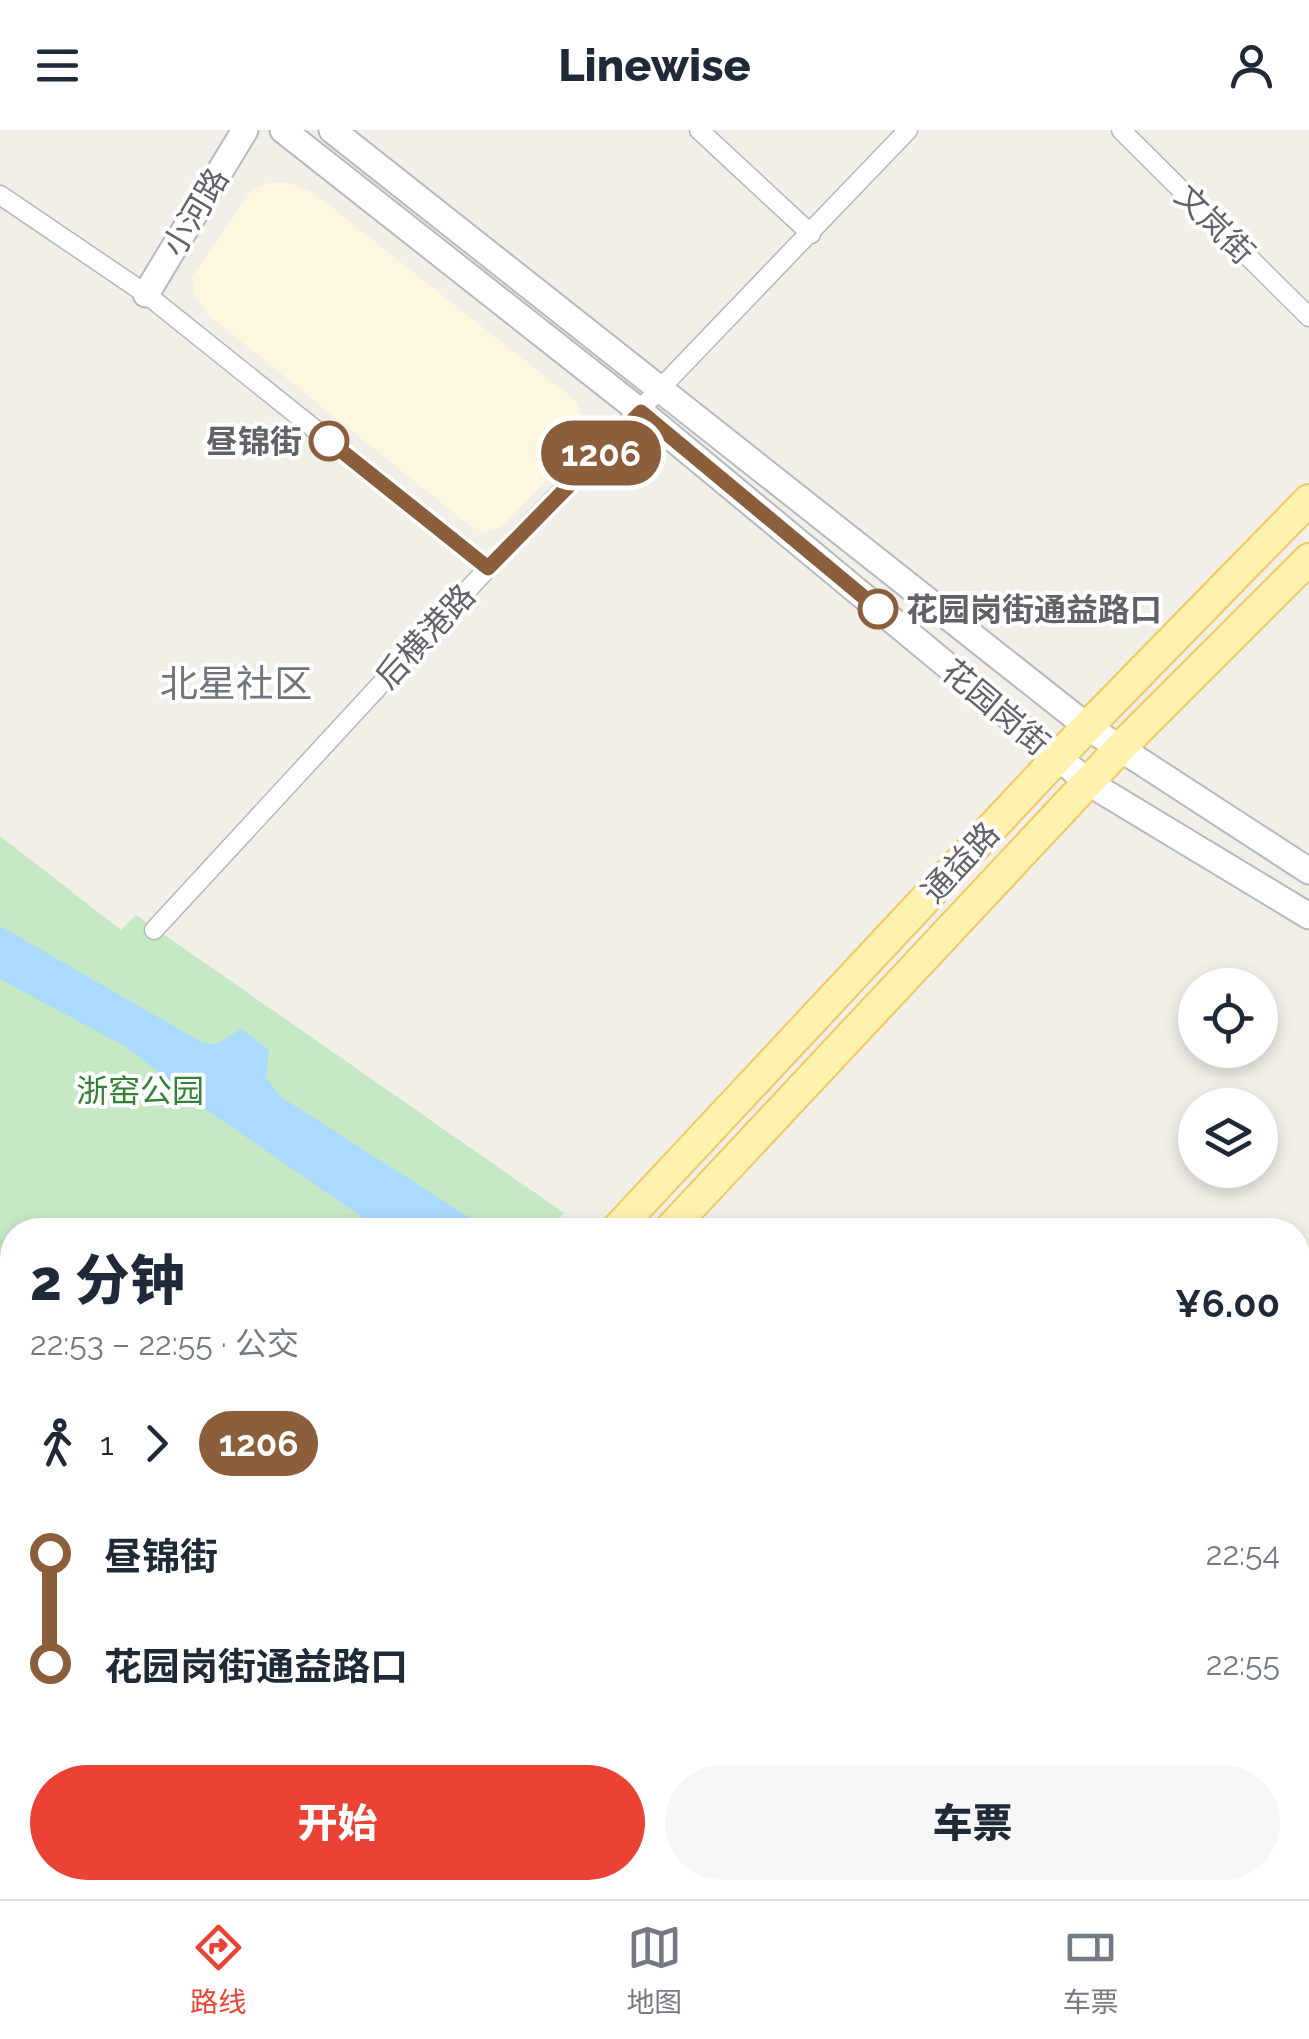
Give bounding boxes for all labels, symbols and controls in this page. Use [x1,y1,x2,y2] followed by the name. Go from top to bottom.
[30,38,85,93] icon: menu
[1224,38,1279,93] icon: person
[558,39,751,92] text: Linewise
[154,161,236,263] street label: 小河路
[1168,177,1262,271] street label: 文岚街
[531,420,671,486] line badge: 1206
[310,422,348,460] marker: 昼锦街
[206,423,302,460] place label: 昼锦街
[561,433,641,474] text: 1206
[368,577,482,695] street label: 后横港路
[859,590,897,628] marker: 花园岗街通益路口
[906,591,1162,628] place label: 花园岗街通益路口
[935,652,1057,762] street label: 花园岗街
[160,661,312,706] district label: 北星社区
[914,814,1006,910] street label: 通益路
[1178,968,1278,1188] map controls
[1178,968,1278,1068] button: locate
[76,1072,204,1109] park label: 浙窑公园
[1178,1088,1278,1188] button: layers
[30,1248,185,1313] text: 2 分钟
[1175,1281,1280,1326] text: ¥6.00
[30,1325,299,1362] text: 22:53 – 22:55 · 公交
[30,1416,85,1471] icon: walk
[129,1416,184,1471] icon: forward
[219,1423,298,1464] text: 1206
[100,1425,114,1462] text: 1
[104,1534,218,1579] text: 昼锦街
[1206,1535,1280,1572] text: 22:54
[104,1644,408,1689] text: 花园岗街通益路口
[1206,1645,1280,1682] text: 22:55
[30,1765,645,1880] button: 开始
[665,1765,1280,1880] button: 车票
[190,1920,246,2020] tab: 路线
[626,1920,683,2020] tab: 地图
[1063,1920,1119,2020] tab: 车票

